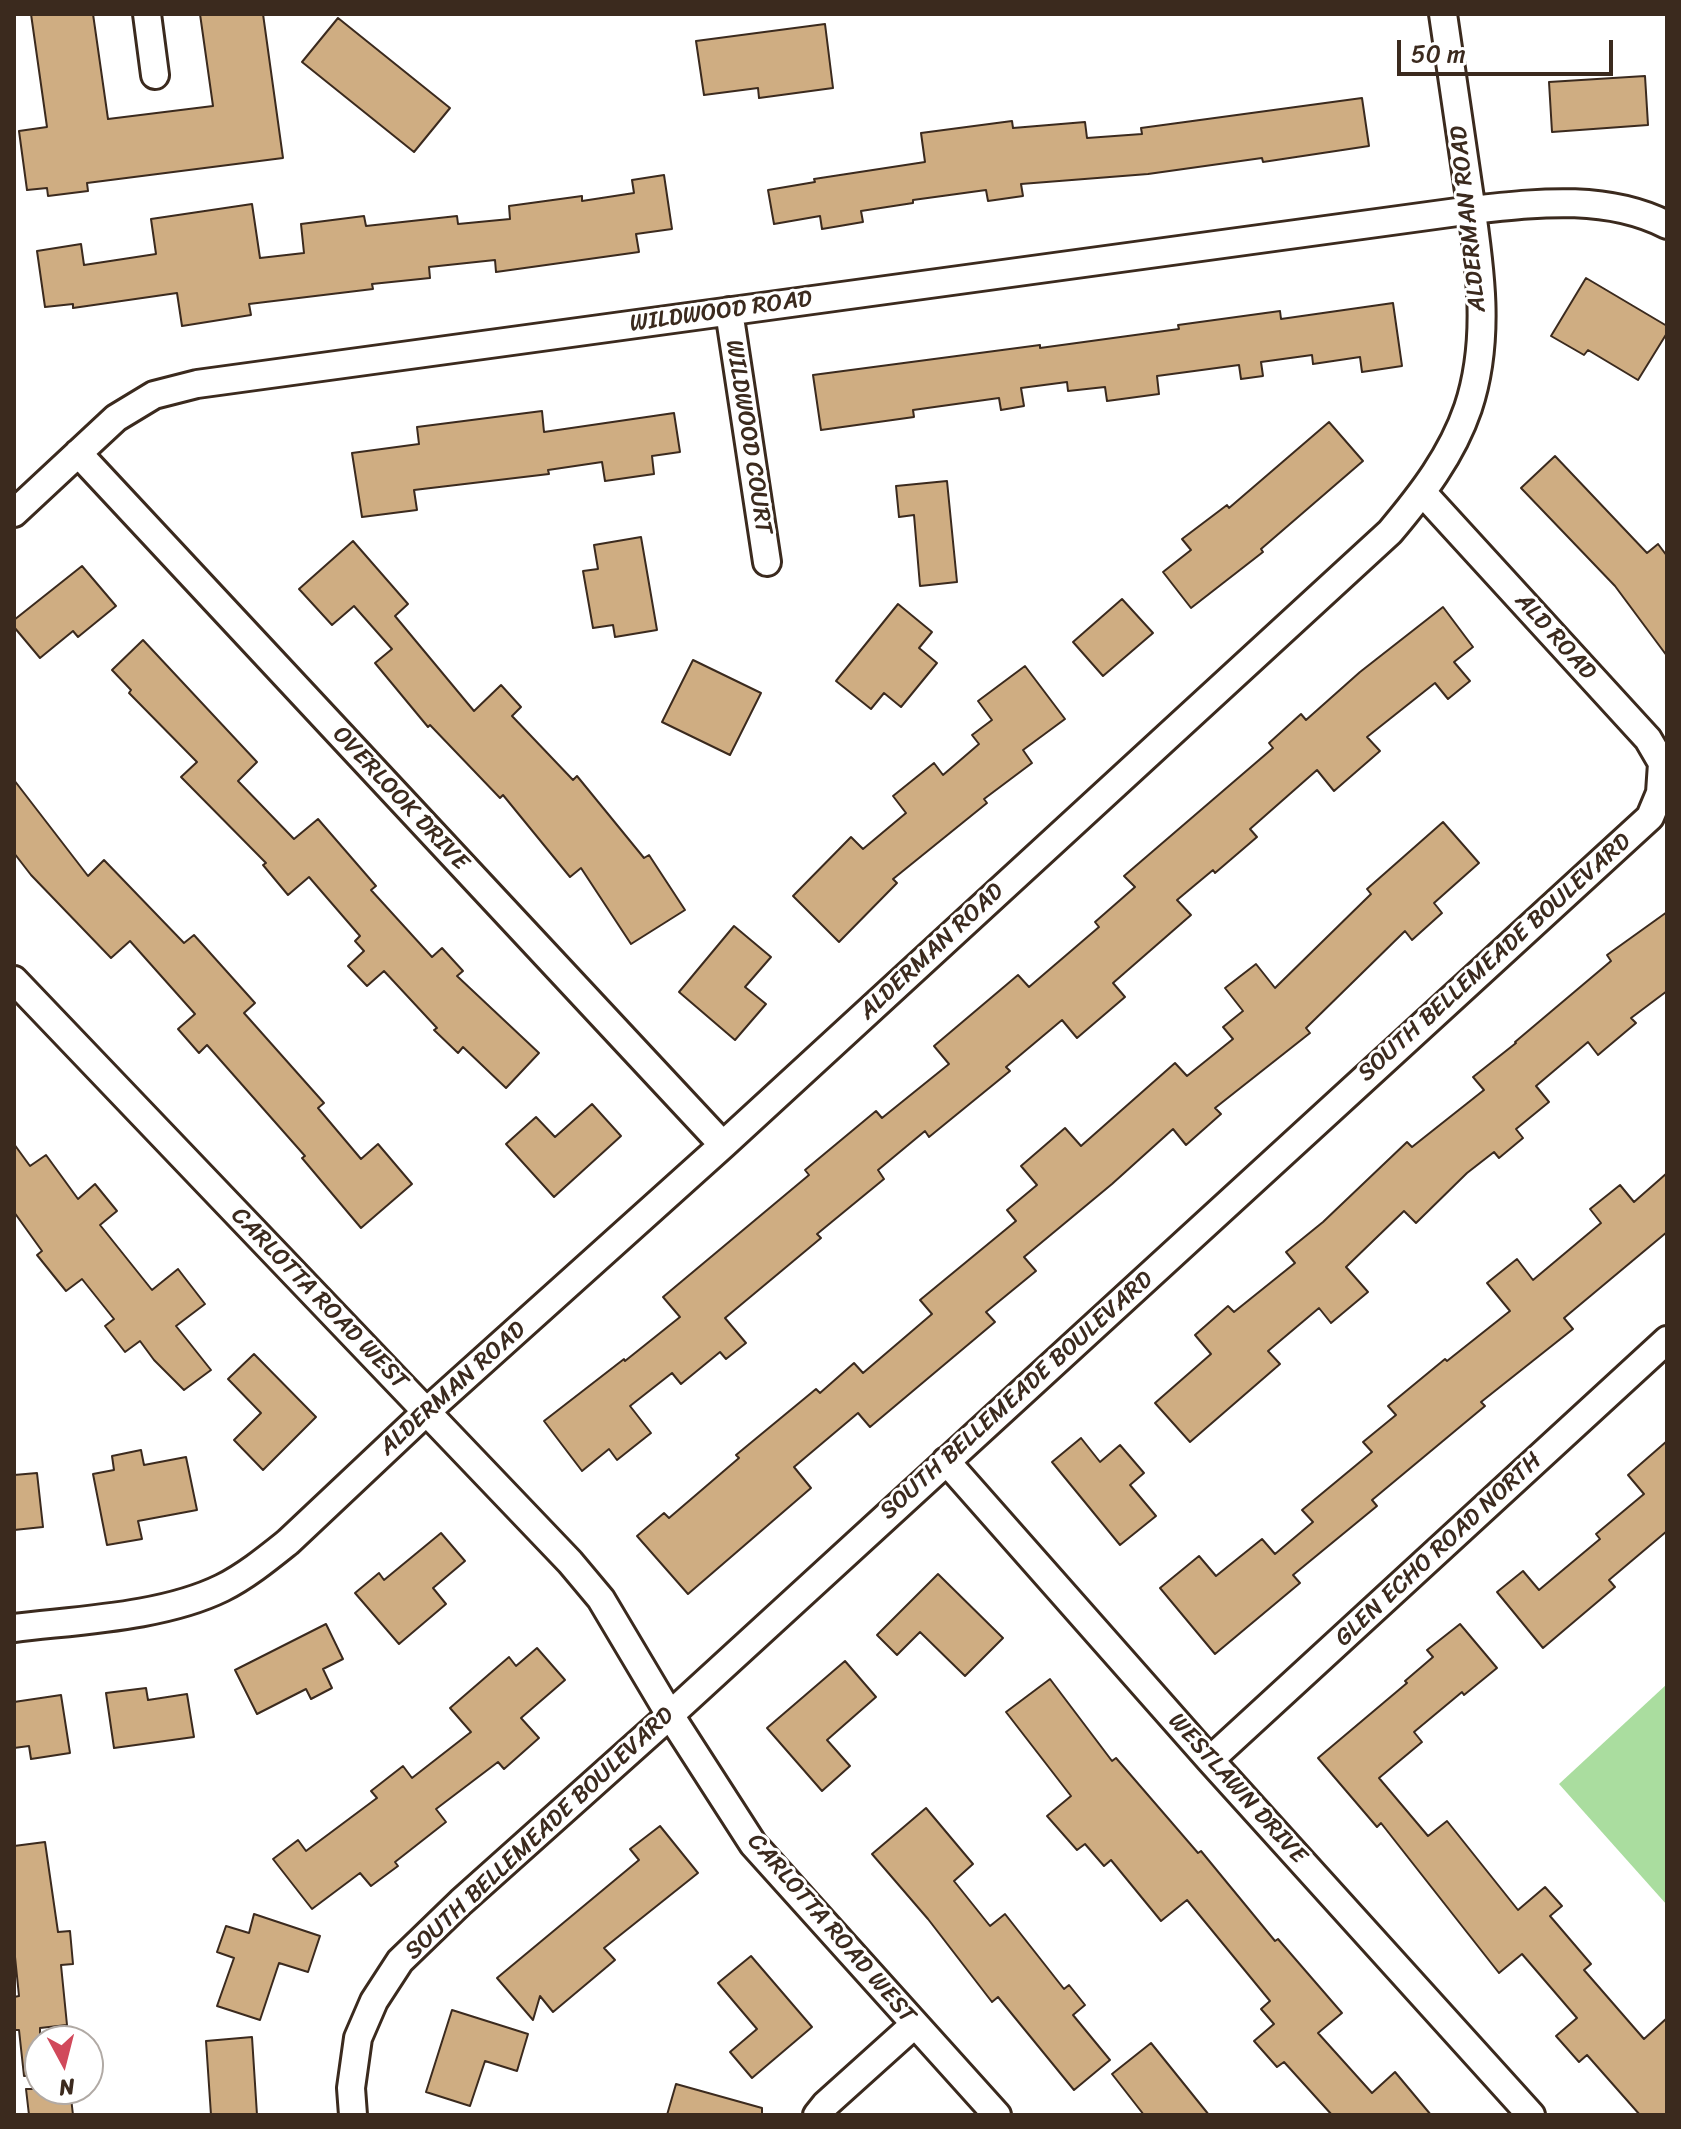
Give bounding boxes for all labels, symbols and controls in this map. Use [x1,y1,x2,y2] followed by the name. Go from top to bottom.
[1401,24,1617,74] scale bar
[1411,33,1466,75] text: 50 m
[1445,124,1493,314] street label: ALDERMAN ROAD
[628,285,814,339] street label: WILDWOOD ROAD
[718,338,778,536] street label: WILDWOOD COURT
[1508,587,1602,687] street label: ALD ROAD
[326,721,474,877] street label: OVERLOOK DRIVE
[1353,828,1637,1088] street label: SOUTH BELLEMEADE BOULEVARD
[854,878,1010,1026] street label: ALDERMAN ROAD
[225,1202,413,1396] street label: CARLOTTA ROAD WEST
[875,1266,1159,1526] street label: SOUTH BELLEMEADE BOULEVARD
[374,1316,532,1462] street label: ALDERMAN ROAD
[1330,1447,1548,1653] street label: GLEN ECHO ROAD NORTH
[400,1702,680,1966] street label: SOUTH BELLEMEADE BOULEVARD
[1162,1707,1312,1871] street label: WESTLAWN DRIVE
[741,1828,921,2030] street label: CARLOTTA ROAD WEST
[24,2025,104,2105] north arrow
[57,2067,77,2108] text: N

